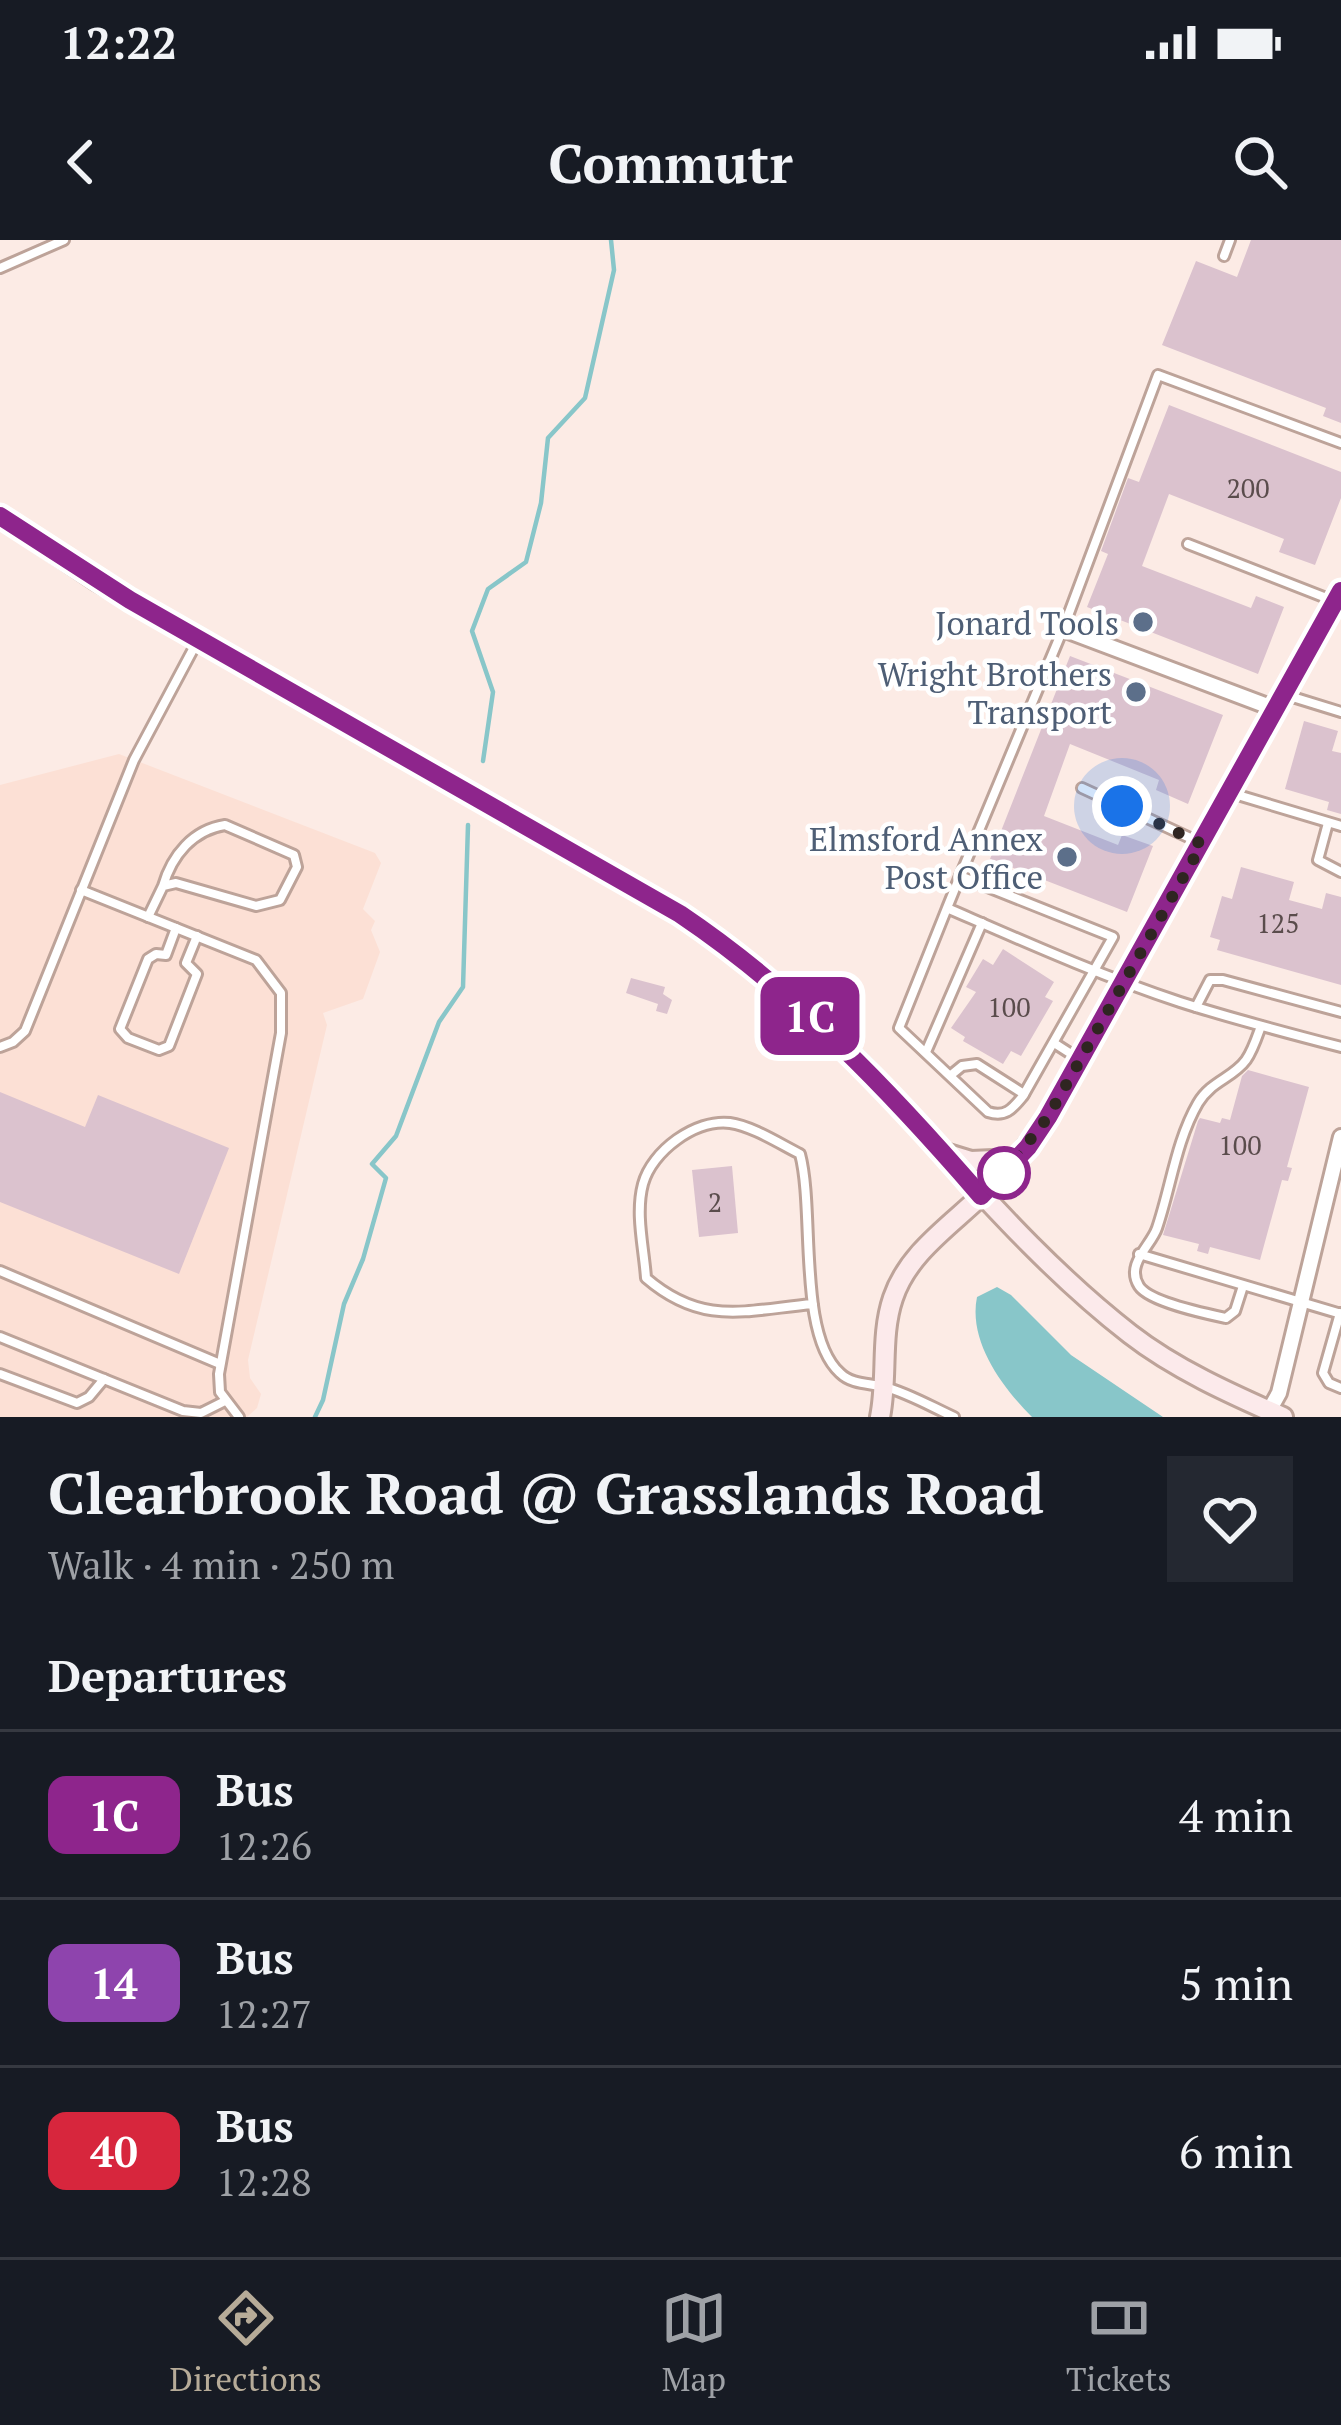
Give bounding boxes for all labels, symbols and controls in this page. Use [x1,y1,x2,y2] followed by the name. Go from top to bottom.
[60,12,177,72] text: 12:22
[548,127,793,198] text: Commutr
[48,129,114,195] icon: back
[1227,129,1293,195] icon: search
[1226,470,1270,506] house number: 200
[935,601,1119,644] place label: Jonard Tools
[1130,609,1156,635] marker: Jonard Tools
[878,652,1112,733] place label: Wright Brothers Transport
[1123,679,1149,705] marker: Wright Brothers Transport
[1092,776,1152,836] your location
[809,817,1043,898] place label: Elmsford Annex Post Office
[1054,844,1080,870] marker: Elmsford Annex Post Office
[1256,905,1300,941] house number: 125
[756,977,864,1055] line badge: 1C
[784,988,836,1044] text: 1C
[987,989,1031,1025] house number: 100
[1218,1127,1262,1163] house number: 100
[979,1148,1029,1198] unlabelled marker
[708,1184,722,1220] house number: 2
[48,1455,1044,1530] text: Clearbrook Road @ Grasslands Road
[1167,1456,1293,1582] button: heart
[48,1538,394,1590] text: Walk · 4 min · 250 m
[48,1645,287,1705] text: Departures
[216,1759,294,1819] text: Bus
[1179,1785,1293,1845] text: 4 min
[88,1787,140,1843] text: 1C
[216,1819,312,1871] text: 12:26
[216,1927,294,1987] text: Bus
[1179,1953,1293,2013] text: 5 min
[90,1955,138,2011] text: 14
[216,1987,312,2039] text: 12:27
[216,2095,294,2155] text: Bus
[1179,2121,1293,2181] text: 6 min
[90,2123,138,2179] text: 40
[216,2155,312,2207] text: 12:28
[170,2285,322,2400] tab: Directions
[661,2285,727,2400] tab: Map
[1066,2285,1171,2400] tab: Tickets

